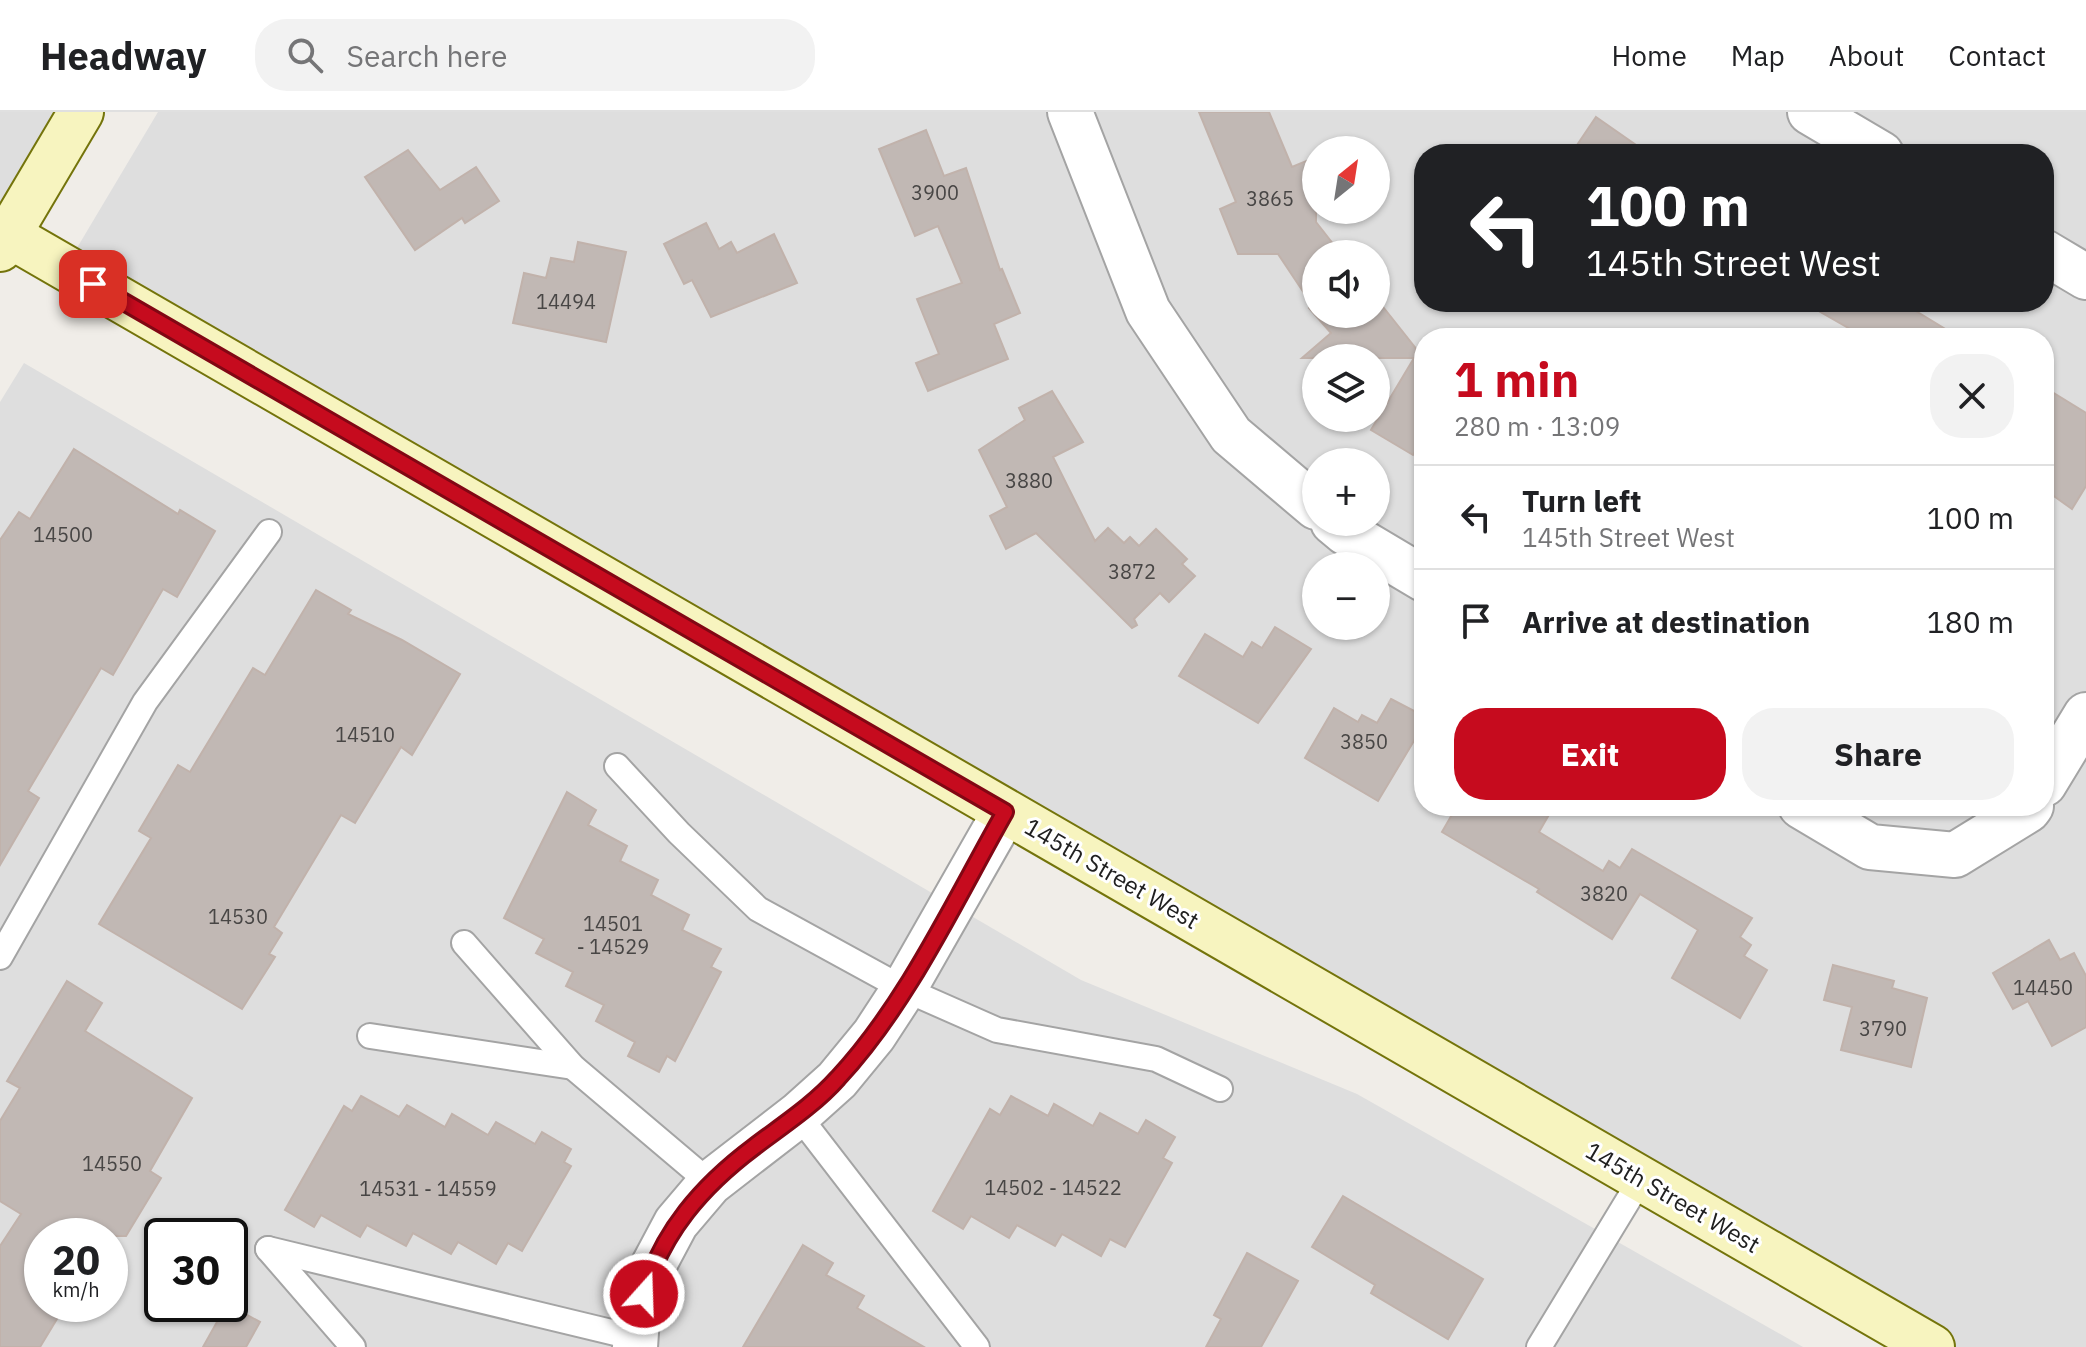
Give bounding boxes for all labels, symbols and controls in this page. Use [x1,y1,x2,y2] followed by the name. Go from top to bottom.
[255,19,815,91] search box
[40,31,207,80] text: Headway
[283,33,327,77] icon: search
[347,36,507,75] text: Search here
[1611,37,1687,74] text: Home
[1731,37,1785,74] text: Map
[1829,37,1904,74] text: About
[1948,37,2046,74] text: Contact
[1302,136,1390,224] north arrow
[1302,136,1390,640] map controls
[1586,169,1750,241] text: 100 m
[1454,176,1558,280] icon: left
[911,179,959,206] house number: 3900
[1246,185,1294,212] house number: 3865
[1586,239,1881,286] text: 145th Street West
[1302,240,1390,328] button: sound
[59,250,127,318] pin
[71,262,115,306] icon: arrive
[536,288,596,315] house number: 14494
[1302,344,1390,432] button: layers
[1454,348,1579,410] text: 1 min
[1930,354,2014,438] button: close
[1454,409,1620,443] text: 280 m · 13:09
[1302,448,1390,536] button: +
[1005,467,1053,494] house number: 3880
[1522,481,1641,520] text: Turn left
[1454,495,1498,539] icon: left
[1927,498,2014,537] text: 100 m
[1522,520,1735,554] text: 145th Street West
[33,521,93,548] house number: 14500
[1302,552,1390,640] button: −
[1108,558,1156,585] house number: 3872
[1454,599,1498,643] icon: arrive
[1522,602,1810,641] text: Arrive at destination
[1927,602,2014,641] text: 180 m
[1454,708,1726,800] button: Exit
[1742,708,2014,800] button: Share
[335,721,395,748] house number: 14510
[1340,728,1388,755] house number: 3850
[1019,810,1205,936] street label: 145th Street West
[1580,880,1628,907] house number: 3820
[208,903,268,930] house number: 14530
[577,910,649,960] house number: 14501 - 14529
[2013,974,2073,1001] house number: 14450
[1859,1015,1907,1042] house number: 3790
[1580,1134,1766,1260] street label: 145th Street West
[82,1150,142,1177] house number: 14550
[984,1174,1122,1201] house number: 14502 - 14522
[359,1175,497,1202] house number: 14531 - 14559
[144,1218,248,1322] speed limit sign: 30
[52,1234,100,1286] text: 20
[602,1252,686,1336] position arrow
[52,1276,100,1303] text: km/h

